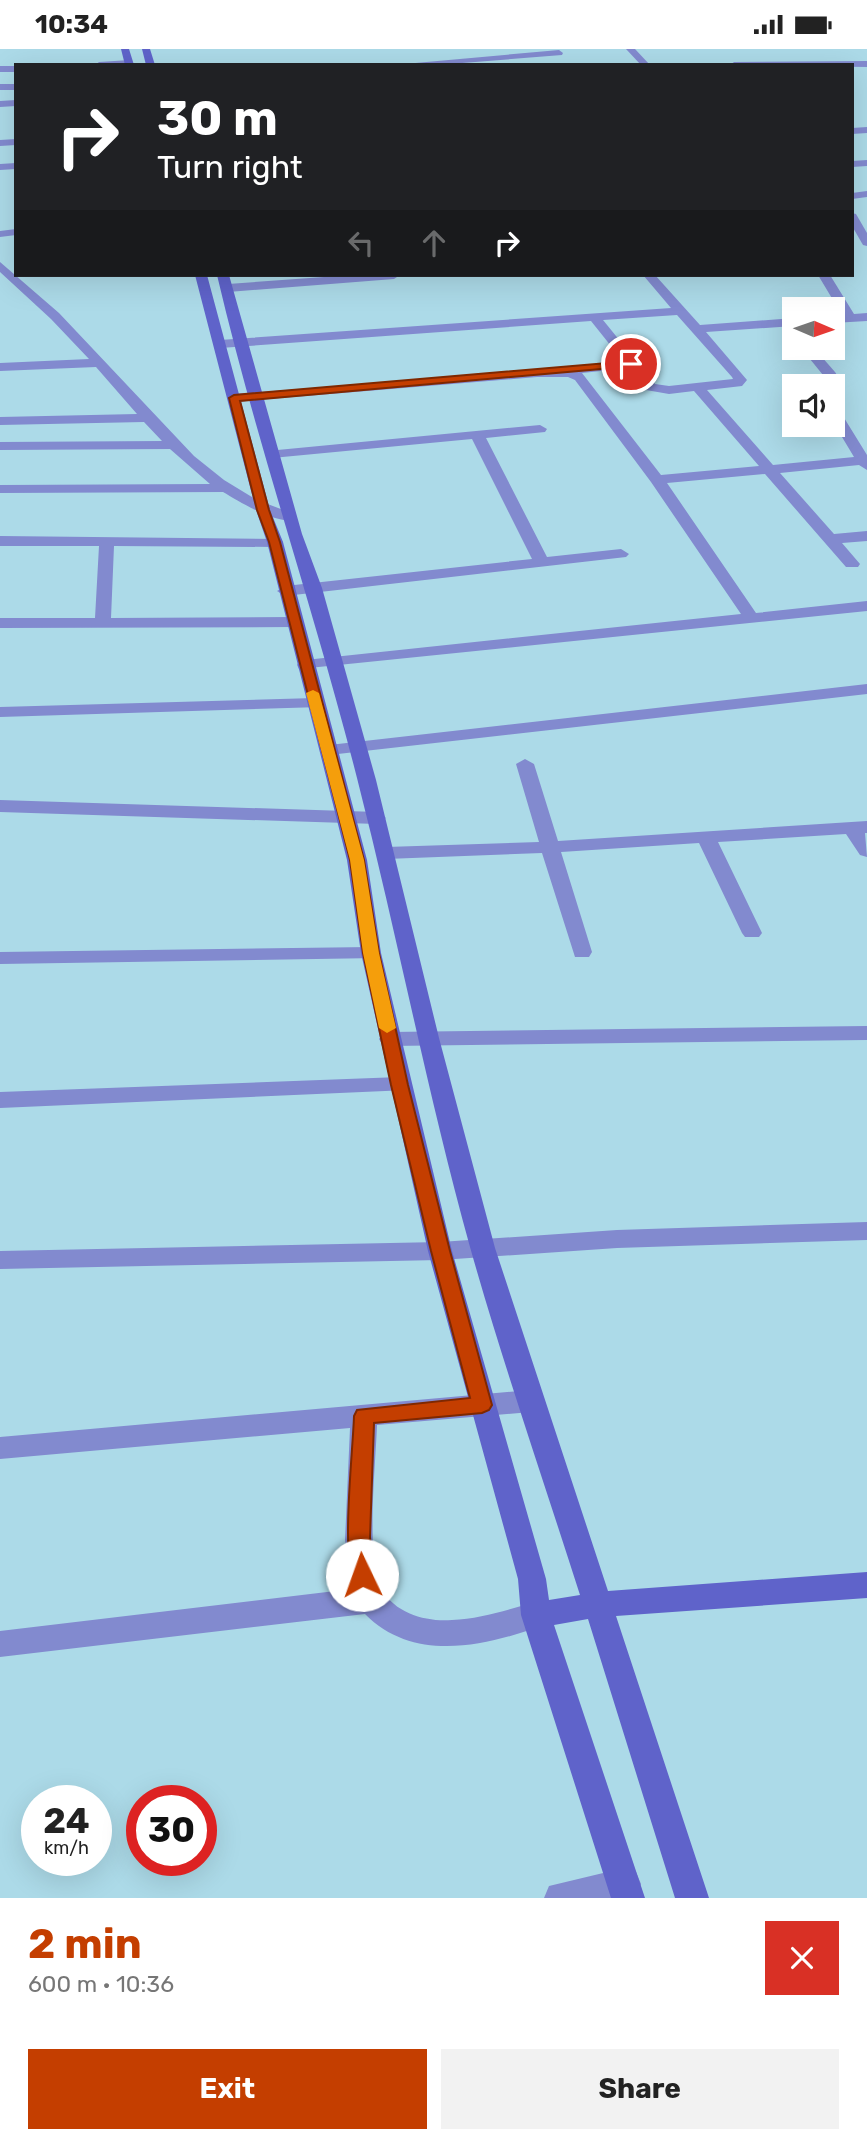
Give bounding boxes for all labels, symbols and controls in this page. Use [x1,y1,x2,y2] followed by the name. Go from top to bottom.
[35,9,108,40] text: 10:34
[157,89,278,147] text: 30 m
[42,91,133,182] icon: right
[157,148,302,186] text: Turn right
[342,224,380,262] icon: left
[415,224,453,262] icon: ahead
[488,224,526,262] icon: right
[782,297,845,361] north arrow
[782,297,845,437] map controls
[601,334,661,394] pin
[612,345,650,383] icon: arrive
[782,374,845,437] button: sound
[325,1538,399,1612] position arrow
[126,1785,217,1876] speed limit sign: 30
[43,1800,90,1842] text: 24
[44,1837,89,1859] text: km/h
[28,1919,142,1969] text: 2 min
[765,1921,839,1995] button: close
[28,1970,174,1998] text: 600 m · 10:36
[28,2049,427,2129] button: Exit
[441,2049,839,2129] button: Share

